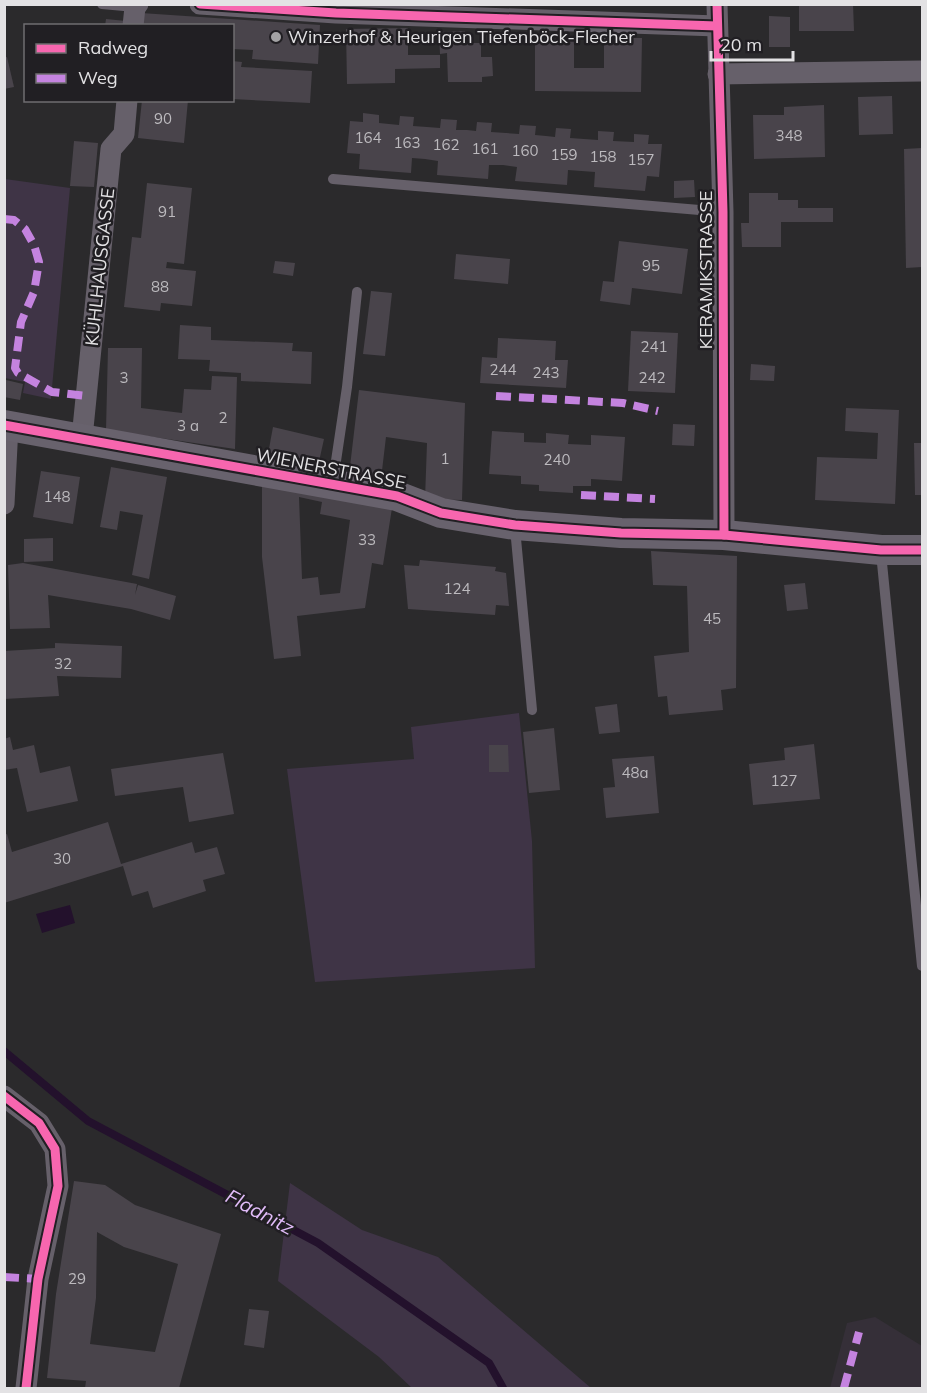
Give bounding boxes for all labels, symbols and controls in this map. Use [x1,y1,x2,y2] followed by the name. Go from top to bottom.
[24,24,234,102] legend
[711,24,794,62] scale bar
[288,25,635,48] place label: Winzerhof & Heurigen Tiefenböck-Flecher
[269,30,283,44] marker: Winzerhof & Heurigen Tiefenböck-Flecher
[720,33,762,56] text: 20 m
[78,36,148,59] text: Radweg
[78,66,118,89] text: Weg
[154,109,172,128] house number: 90
[775,126,803,145] house number: 348
[354,128,382,147] house number: 164
[393,133,421,152] house number: 163
[432,135,460,154] house number: 162
[471,139,499,158] house number: 161
[511,141,539,160] house number: 160
[550,145,578,164] house number: 159
[589,147,617,166] house number: 158
[627,150,655,169] house number: 157
[80,187,119,347] street label: KÜHLHAUSGASSE
[694,191,717,349] street label: KERAMIKSTRASSE
[158,202,176,221] house number: 91
[642,256,660,275] house number: 95
[151,277,169,296] house number: 88
[640,337,668,356] house number: 241
[489,360,517,379] house number: 244
[532,363,560,382] house number: 243
[119,368,129,387] house number: 3
[638,368,666,387] house number: 242
[218,408,228,427] house number: 2
[177,416,199,435] house number: 3 a
[254,443,408,494] street label: WIENERSTRASSE
[440,449,450,468] house number: 1
[543,450,571,469] house number: 240
[43,487,71,506] house number: 148
[358,530,376,549] house number: 33
[443,579,471,598] house number: 124
[703,609,721,628] house number: 45
[54,654,72,673] house number: 32
[621,763,649,782] house number: 48a
[770,771,798,790] house number: 127
[53,849,71,868] house number: 30
[222,1183,299,1240] water label: Fladnitz
[68,1269,86,1288] house number: 29

